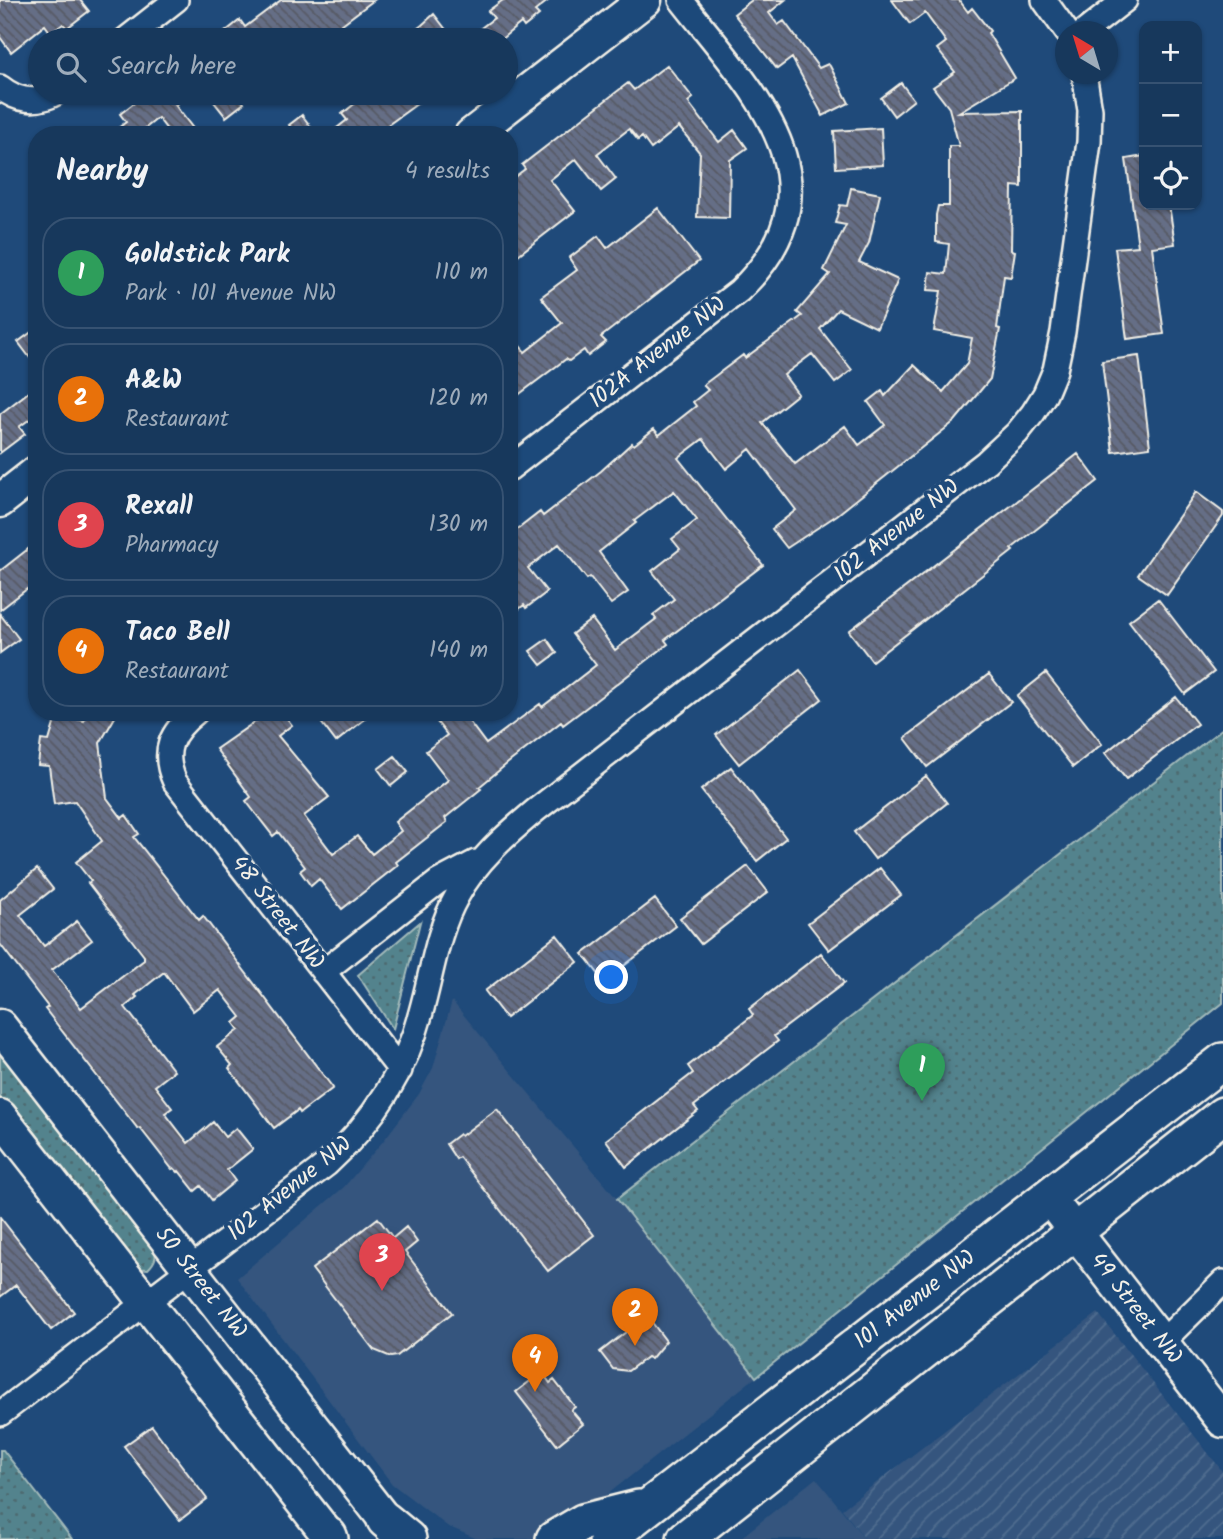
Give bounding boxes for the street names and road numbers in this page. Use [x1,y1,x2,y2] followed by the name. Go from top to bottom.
[582,288,734,418] street label: 102A Avenue NW
[826,470,968,592] street label: 102 Avenue NW
[221,848,333,978] street label: 48 Street NW
[220,1127,360,1251] street label: 102 Avenue NW
[145,1219,256,1347] street label: 50 Street NW
[846,1241,984,1359] street label: 101 Avenue NW
[1080,1245,1191,1373] street label: 49 Street NW

